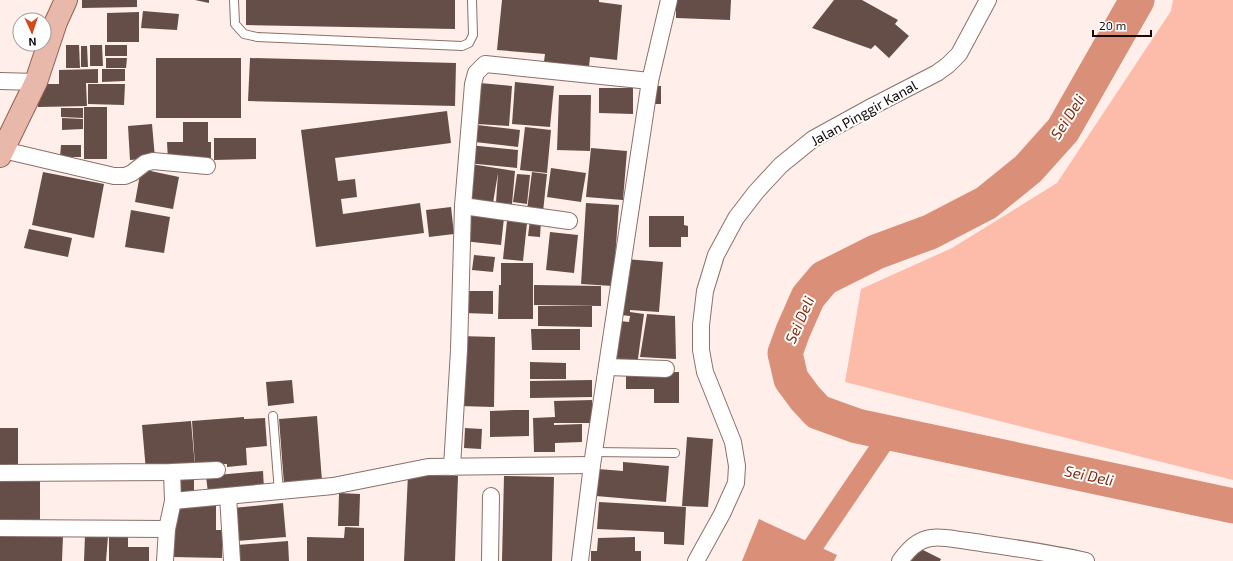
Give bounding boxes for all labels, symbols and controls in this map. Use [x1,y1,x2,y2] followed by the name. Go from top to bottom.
[12,12,52,52] north arrow
[1093,12,1151,38] scale bar
[1099,18,1126,32] text: 20 m
[28,36,37,49] text: N
[808,76,921,149] street label: Jalan Pinggir Kanal
[1046,91,1088,142] water label: Sei Deli
[781,293,818,346] water label: Sei Deli
[1063,461,1116,489] water label: Sei Deli

